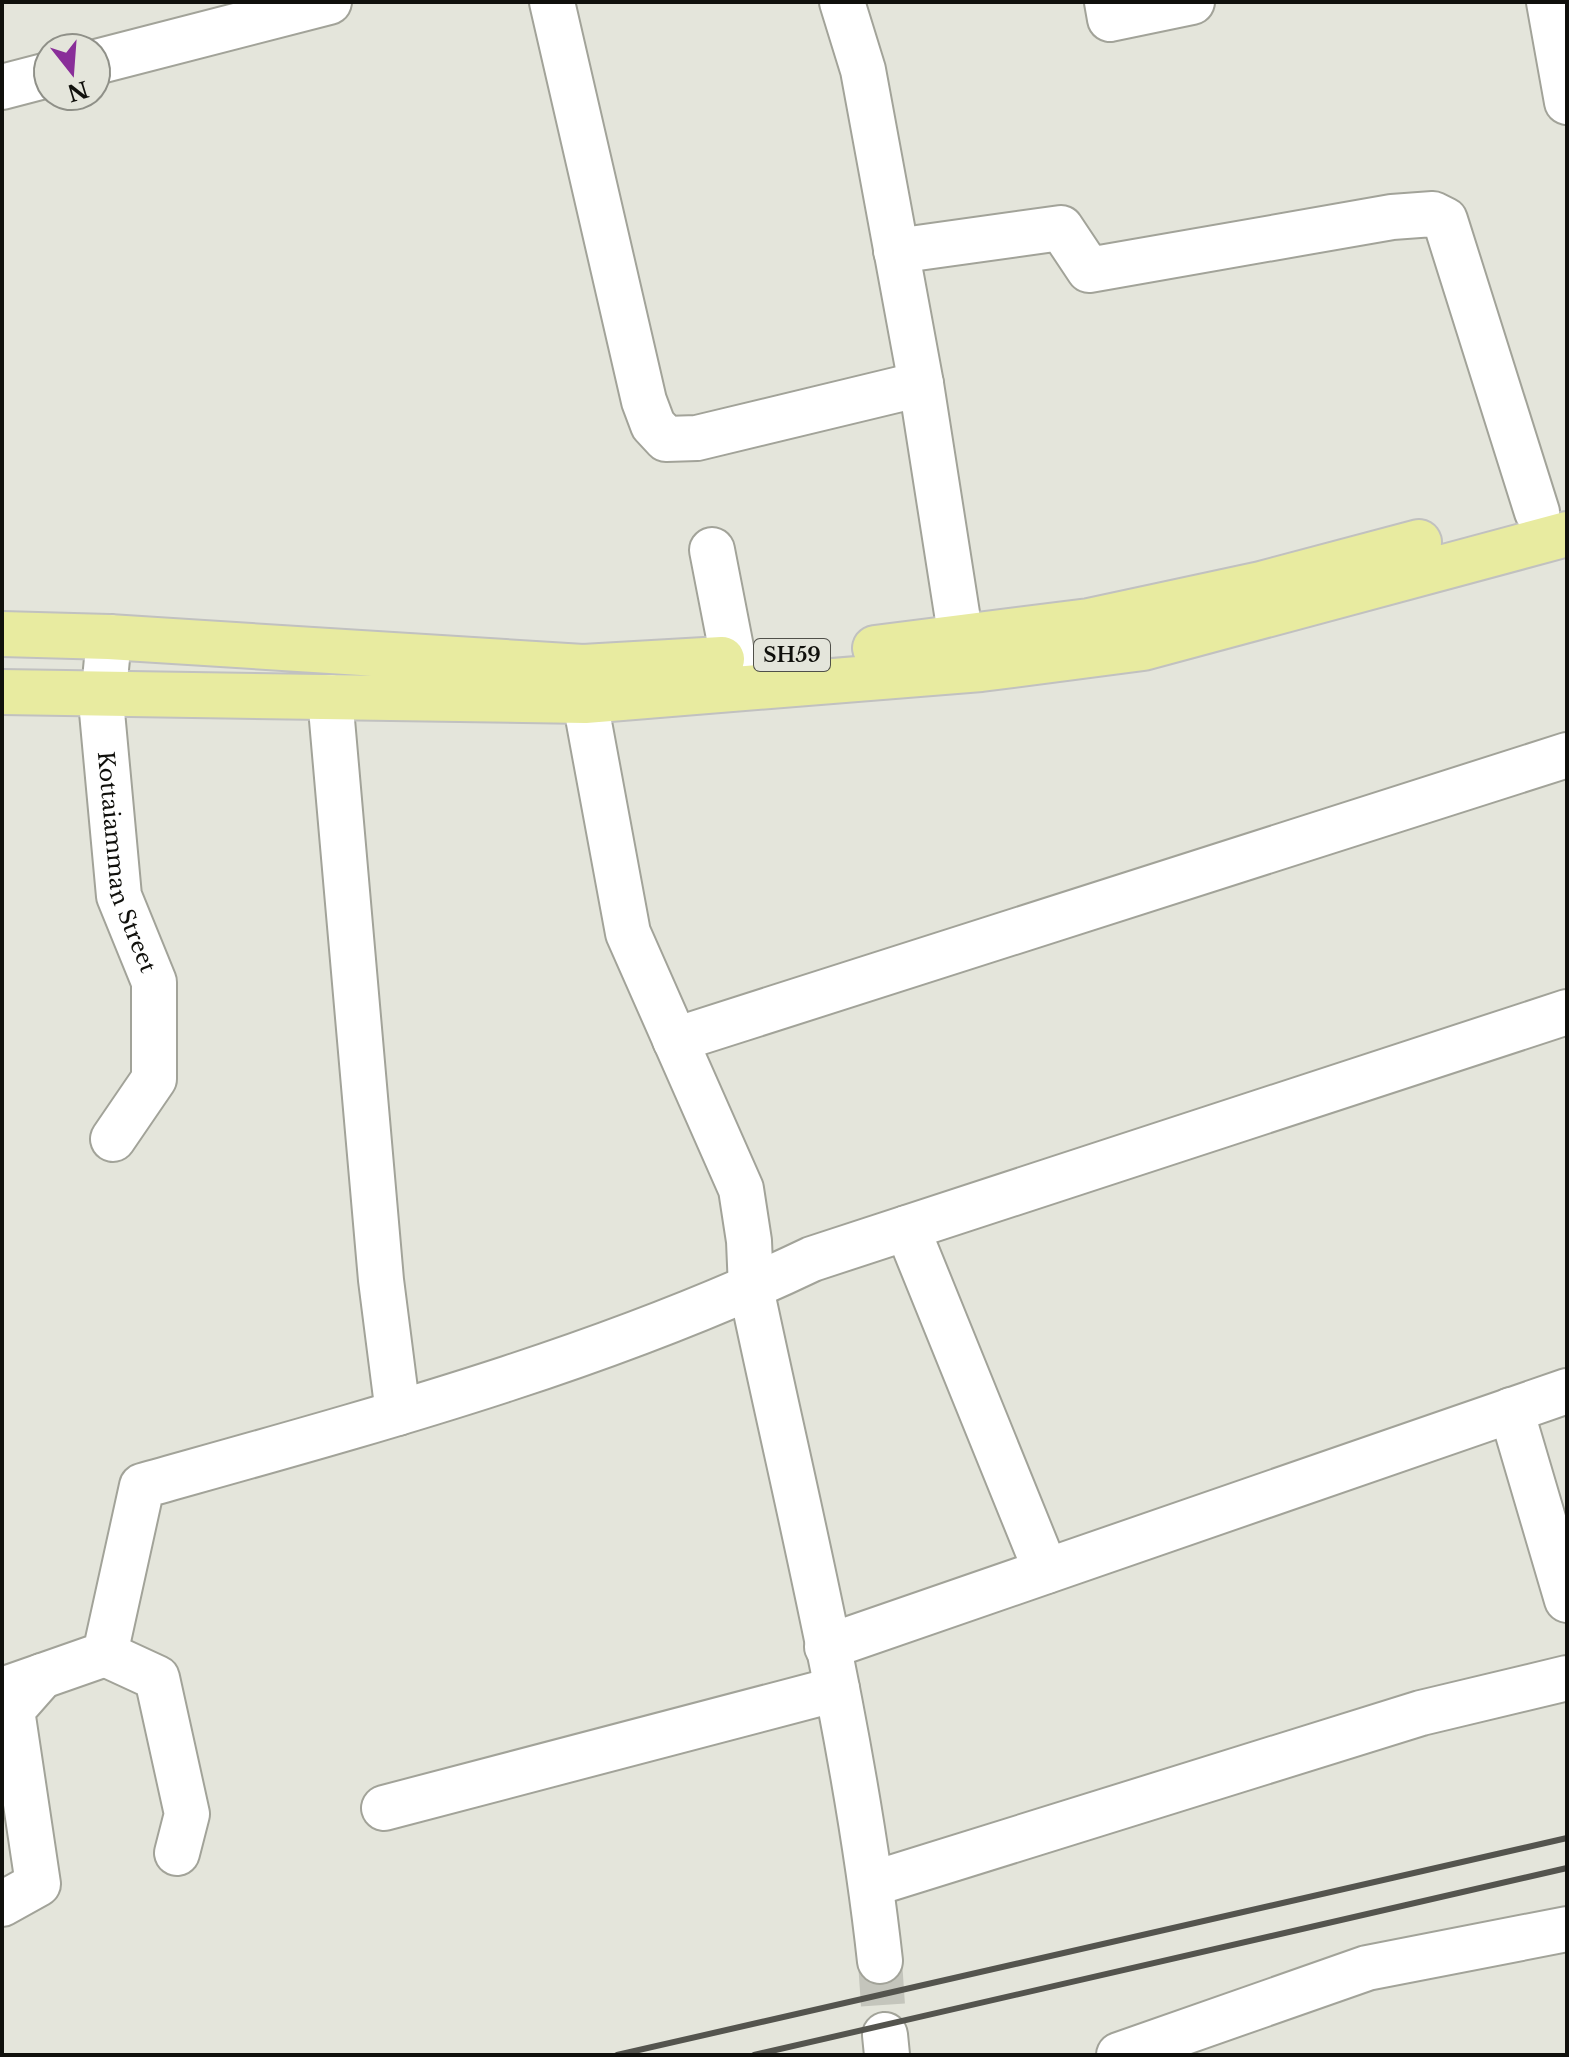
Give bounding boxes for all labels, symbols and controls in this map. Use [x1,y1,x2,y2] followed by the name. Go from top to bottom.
[32,32,112,112] north arrow
[64,75,92,107] text: N
[754,639,830,671] road number: SH59
[92,750,162,977] street label: Kottaiamman Street

